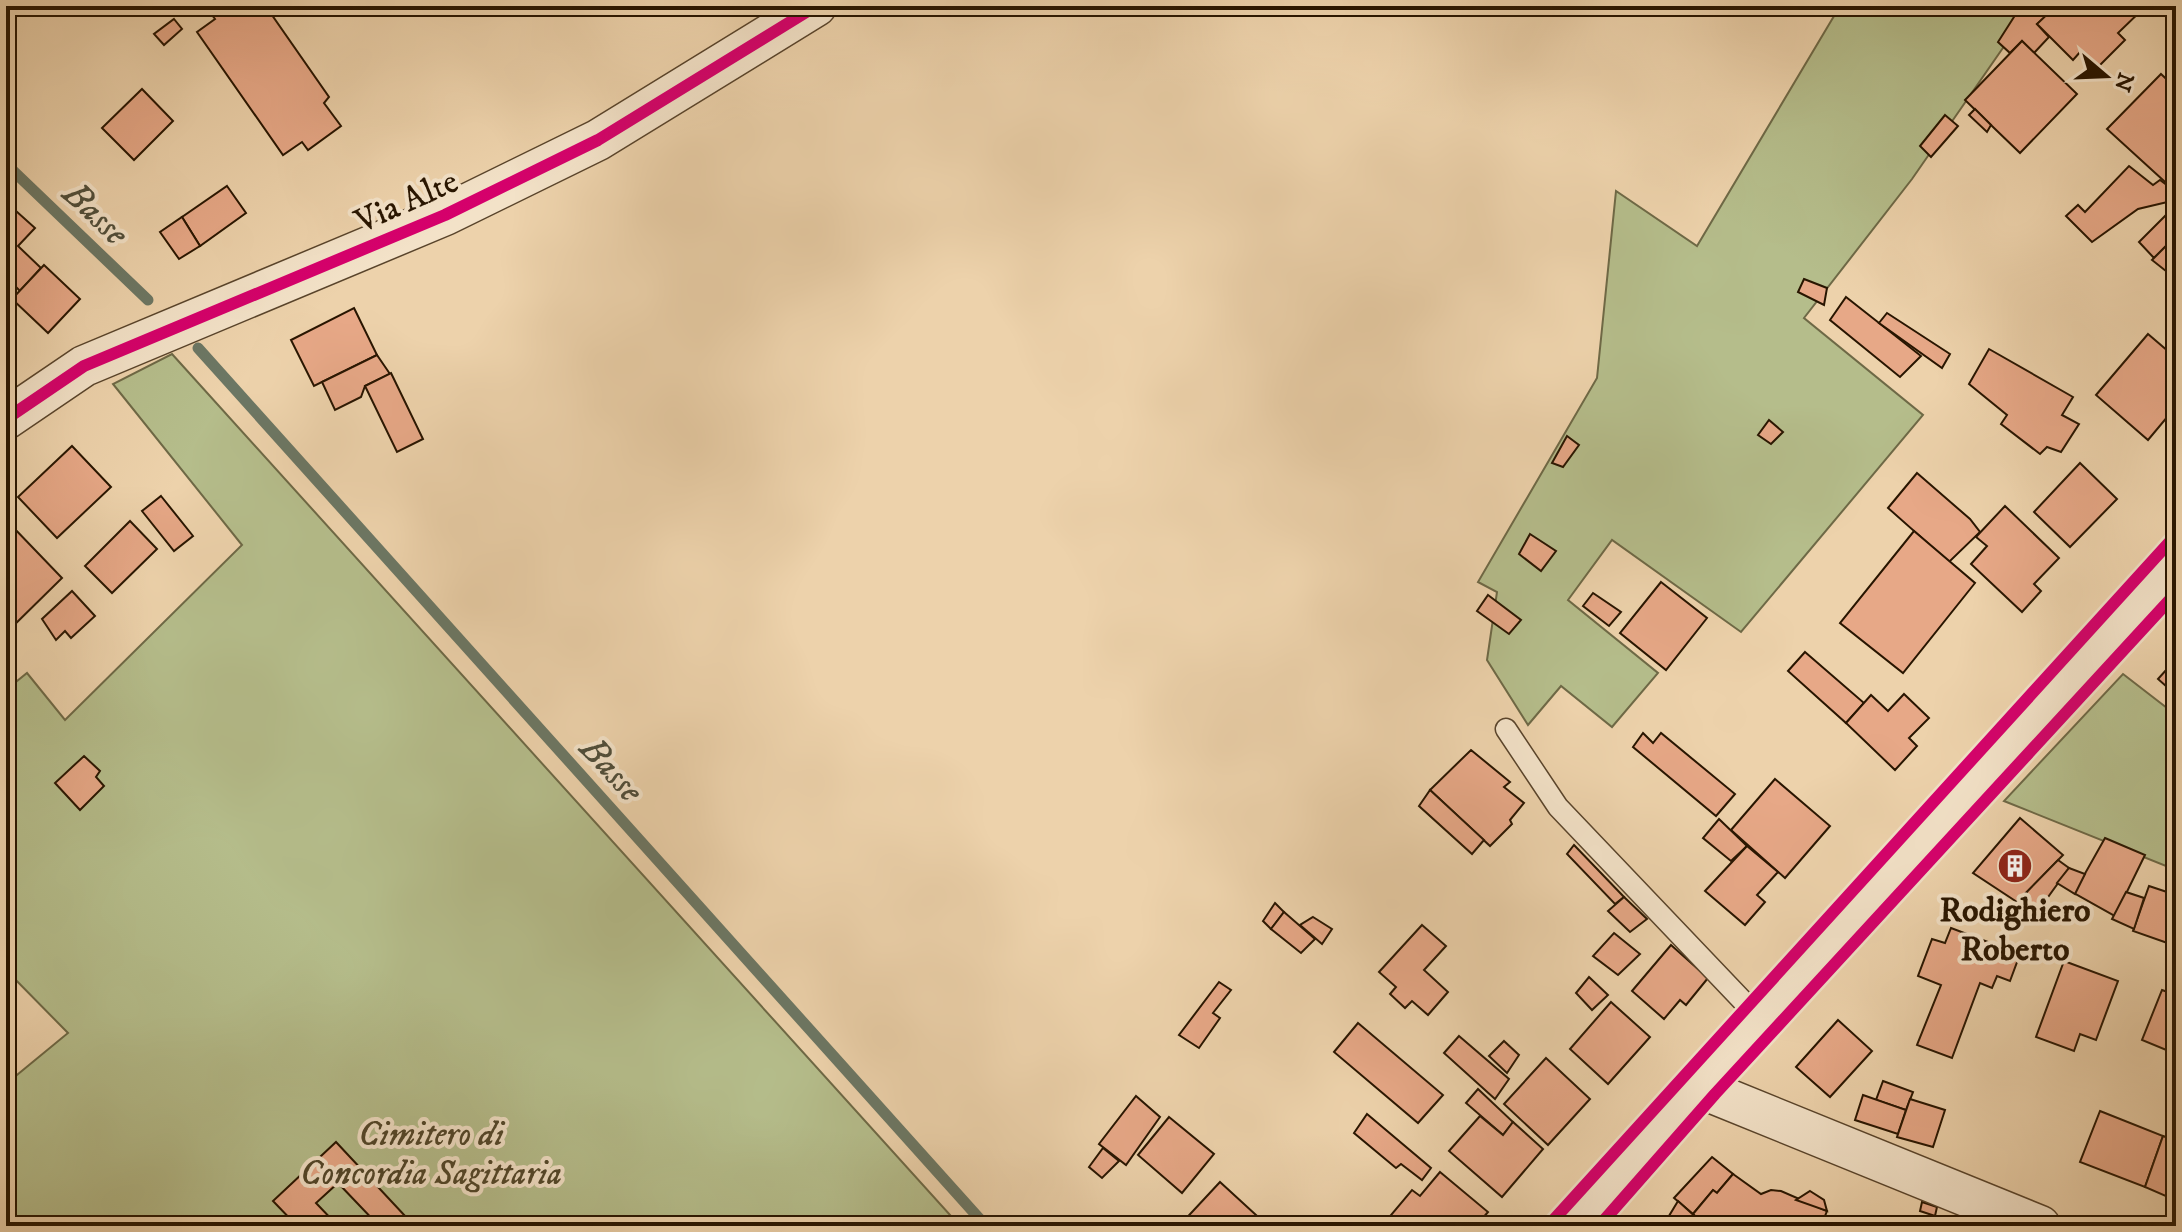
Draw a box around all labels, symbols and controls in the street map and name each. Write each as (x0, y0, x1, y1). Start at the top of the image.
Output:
north arrow (2066, 36, 2146, 116)
text: N (2108, 69, 2139, 95)
street label: Via Alte (348, 161, 465, 243)
water label: Basse (52, 171, 138, 256)
water label: Basse (568, 726, 653, 813)
building icon: Rodighiero Roberto (1996, 847, 2034, 885)
place label: Rodighiero Roberto (1939, 890, 2091, 971)
park label: Cimitero di Concordia Sagittaria (300, 1114, 562, 1195)

